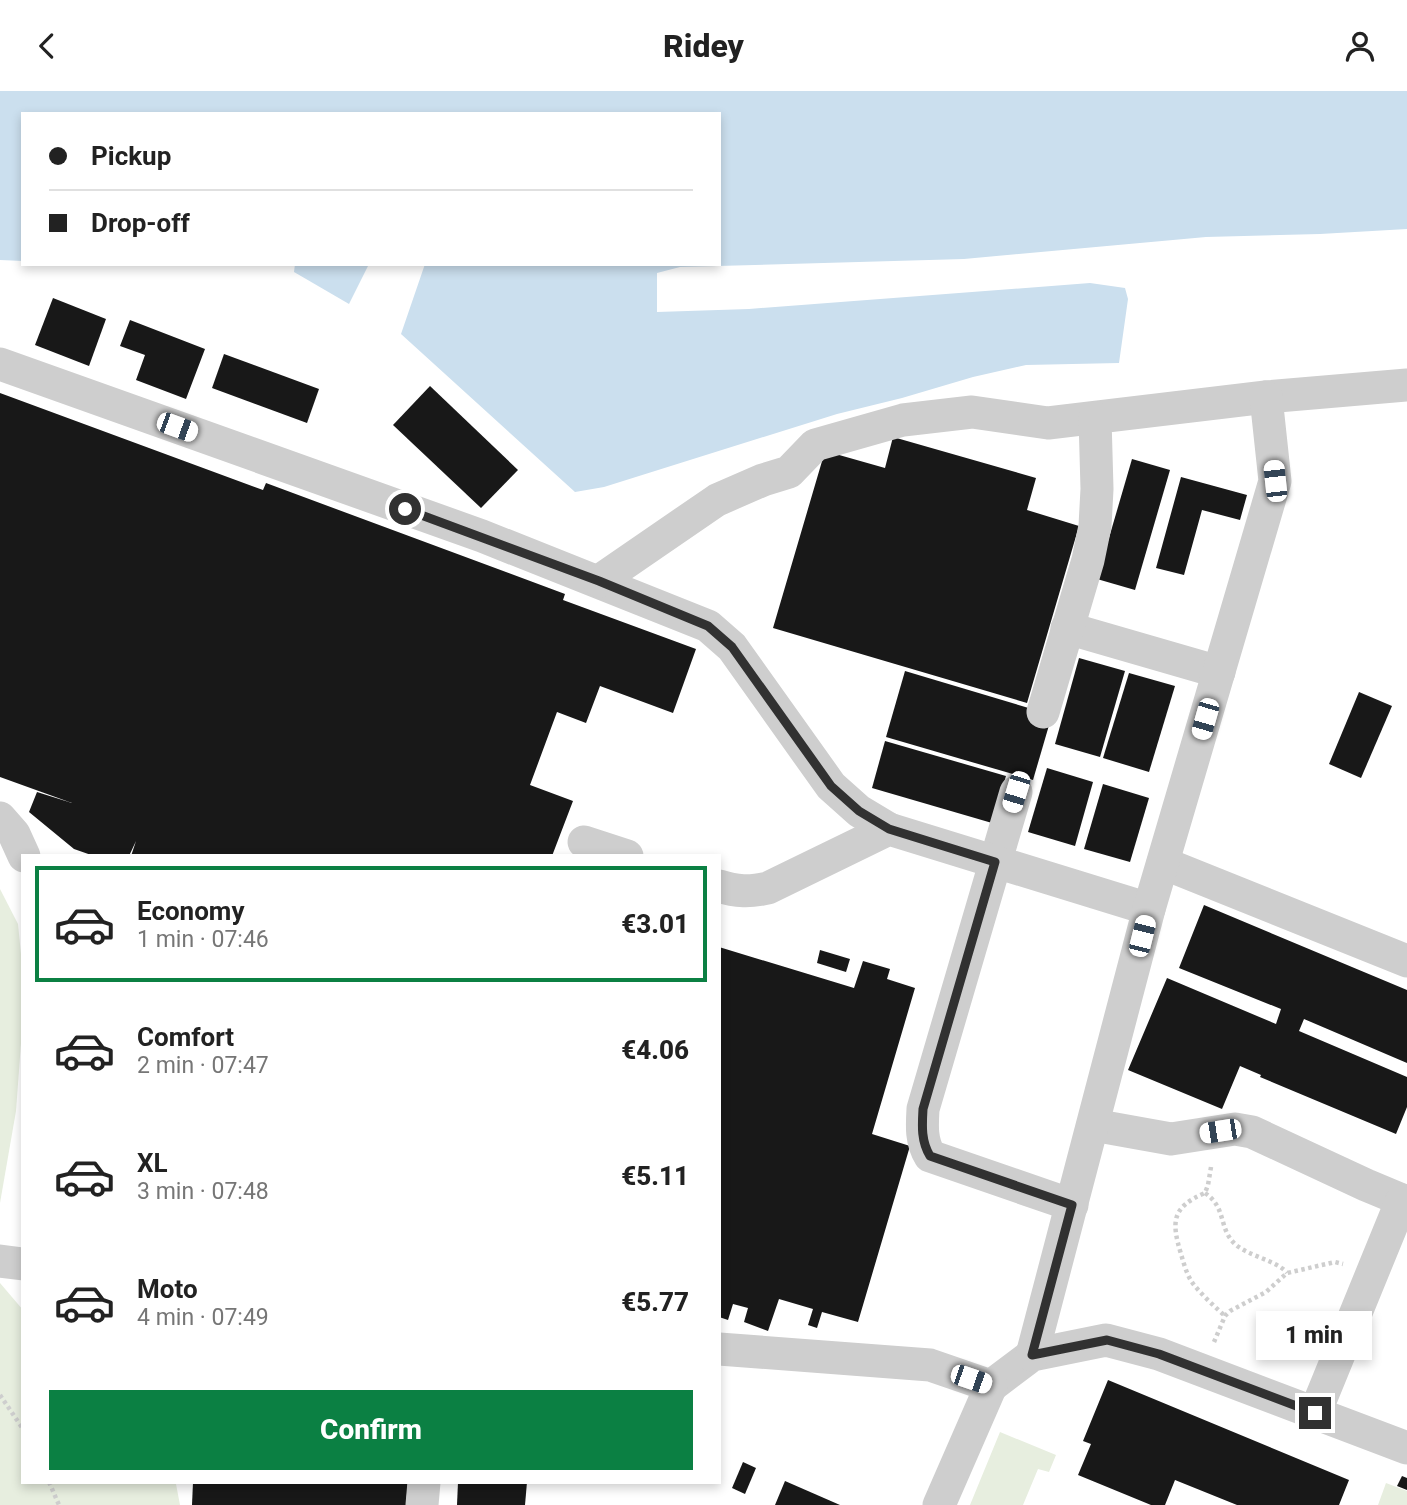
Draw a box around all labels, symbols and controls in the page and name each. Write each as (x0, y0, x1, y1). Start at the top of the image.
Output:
icon: back (28, 27, 66, 65)
text: Ridey (663, 27, 744, 65)
icon: person (1341, 27, 1379, 65)
text: Pickup (91, 141, 171, 171)
text: Drop-off (91, 208, 190, 238)
car (154, 410, 201, 444)
car (1263, 459, 1288, 503)
route start (389, 493, 421, 525)
car (1190, 696, 1221, 742)
car (1000, 769, 1033, 815)
icon: car (53, 893, 116, 956)
text: Economy (137, 896, 244, 926)
text: €3.01 (621, 909, 689, 939)
car (1127, 913, 1158, 959)
text: 1 min · 07:46 (137, 926, 269, 953)
icon: car (53, 1019, 116, 1082)
text: Comfort (137, 1022, 234, 1052)
text: €4.06 (621, 1035, 689, 1065)
text: 2 min · 07:47 (137, 1052, 269, 1079)
car (1198, 1117, 1243, 1145)
icon: car (53, 1145, 116, 1208)
text: XL (137, 1148, 168, 1178)
text: €5.11 (621, 1161, 689, 1191)
text: 3 min · 07:48 (137, 1178, 269, 1205)
icon: car (53, 1271, 116, 1334)
text: Moto (137, 1274, 198, 1304)
text: €5.77 (621, 1287, 689, 1317)
text: 4 min · 07:49 (137, 1304, 269, 1331)
callout: 1 min (1257, 1311, 1373, 1361)
text: 1 min (1285, 1322, 1343, 1349)
car (948, 1362, 995, 1396)
button: Confirm (49, 1390, 693, 1470)
route end (1299, 1397, 1331, 1429)

